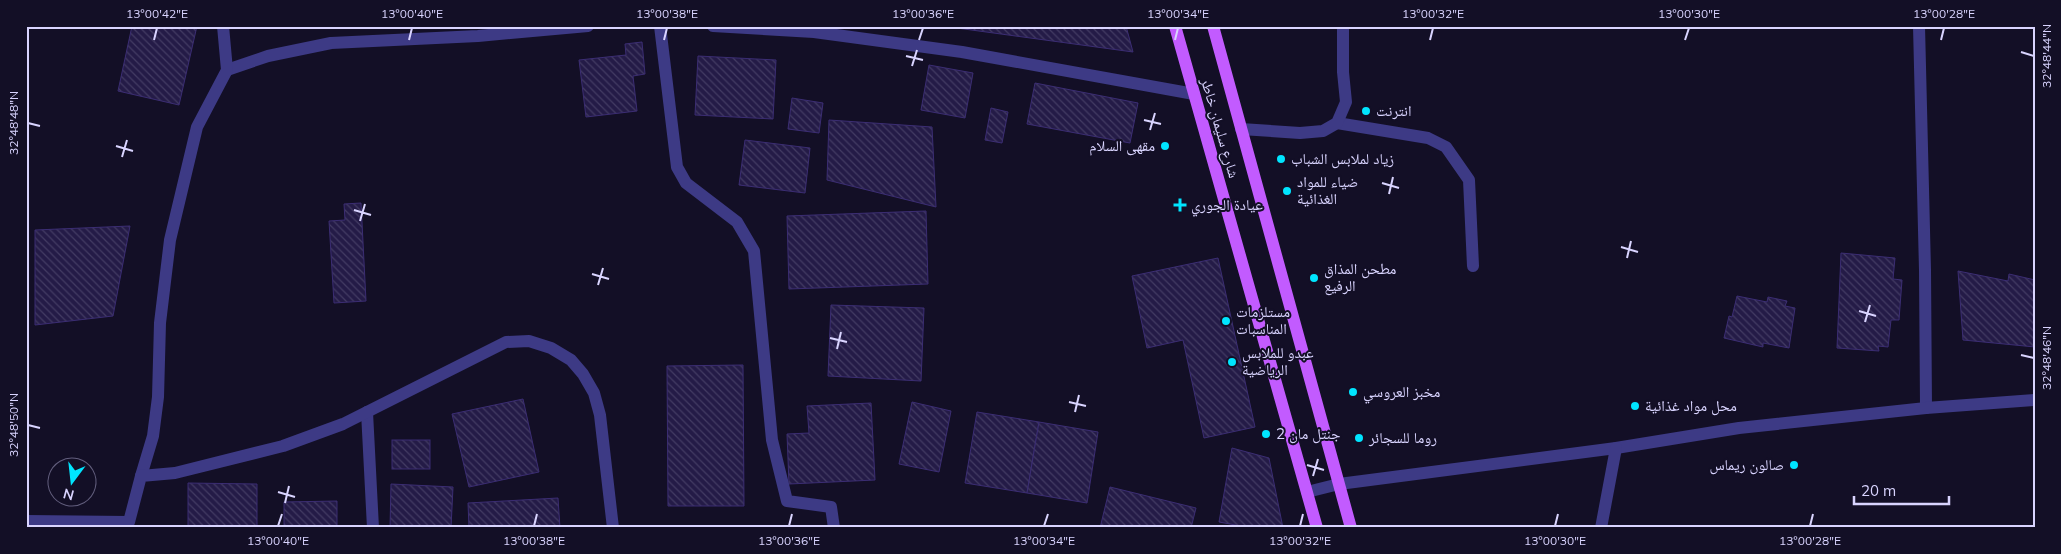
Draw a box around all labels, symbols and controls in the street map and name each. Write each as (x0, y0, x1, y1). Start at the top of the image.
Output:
text: 13°00'42"E (126, 6, 188, 21)
text: 13°00'40"E (381, 6, 443, 21)
text: 13°00'38"E (636, 6, 698, 21)
text: 13°00'36"E (892, 6, 954, 21)
text: 13°00'34"E (1147, 6, 1209, 21)
text: 13°00'32"E (1402, 6, 1464, 21)
text: 13°00'30"E (1658, 6, 1720, 21)
text: 13°00'28"E (1913, 6, 1975, 21)
text: 32°48'44"N (2039, 24, 2054, 88)
street label: شارع سليمان خاطر (1196, 75, 1244, 181)
text: 32°48'48"N (6, 91, 21, 155)
place label: انترنت (1376, 101, 1412, 120)
marker: انترنت (1360, 105, 1372, 117)
place label: مقهى السلام (1089, 136, 1155, 156)
marker: مقهى السلام (1159, 140, 1171, 152)
place label: زياد لملابس الشباب (1291, 149, 1394, 169)
marker: زياد لملابس الشباب (1275, 153, 1287, 165)
place label: ضياء للمواد الغذائية (1297, 172, 1358, 208)
marker: ضياء للمواد الغذائية (1281, 185, 1293, 197)
place label: عيادة الجوري (1191, 195, 1263, 217)
marker: عيادة الجوري (1173, 198, 1187, 212)
place label: مطحن المذاق الرفيع (1324, 259, 1396, 296)
marker: مطحن المذاق الرفيع (1308, 272, 1320, 284)
place label: مستلزمات المناسبات (1236, 302, 1290, 338)
marker: مستلزمات المناسبات (1220, 315, 1232, 327)
text: 32°48'46"N (2039, 326, 2054, 390)
place label: عبدو للملابس الرياضية (1242, 343, 1314, 379)
marker: عبدو للملابس الرياضية (1226, 356, 1238, 368)
place label: مخبز العروسي (1363, 382, 1441, 404)
marker: مخبز العروسي (1347, 386, 1359, 398)
text: 32°48'50"N (6, 393, 21, 457)
place label: محل مواد غذائية (1645, 396, 1737, 416)
marker: محل مواد غذائية (1629, 400, 1641, 412)
place label: جنتل مان 2 (1276, 424, 1341, 444)
marker: جنتل مان 2 (1260, 428, 1272, 440)
place label: روما للسجائر (1368, 428, 1437, 447)
marker: روما للسجائر (1353, 432, 1365, 444)
place label: صالون ريماس (1709, 455, 1784, 475)
north arrow (48, 456, 98, 506)
marker: صالون ريماس (1788, 459, 1800, 471)
scale bar (1854, 474, 1948, 506)
text: 20 m (1861, 481, 1896, 500)
text: N (61, 484, 76, 505)
text: 13°00'40"E (247, 533, 309, 548)
text: 13°00'38"E (503, 533, 565, 548)
text: 13°00'36"E (758, 533, 820, 548)
text: 13°00'34"E (1013, 533, 1075, 548)
text: 13°00'32"E (1269, 533, 1331, 548)
text: 13°00'30"E (1524, 533, 1586, 548)
text: 13°00'28"E (1779, 533, 1841, 548)

